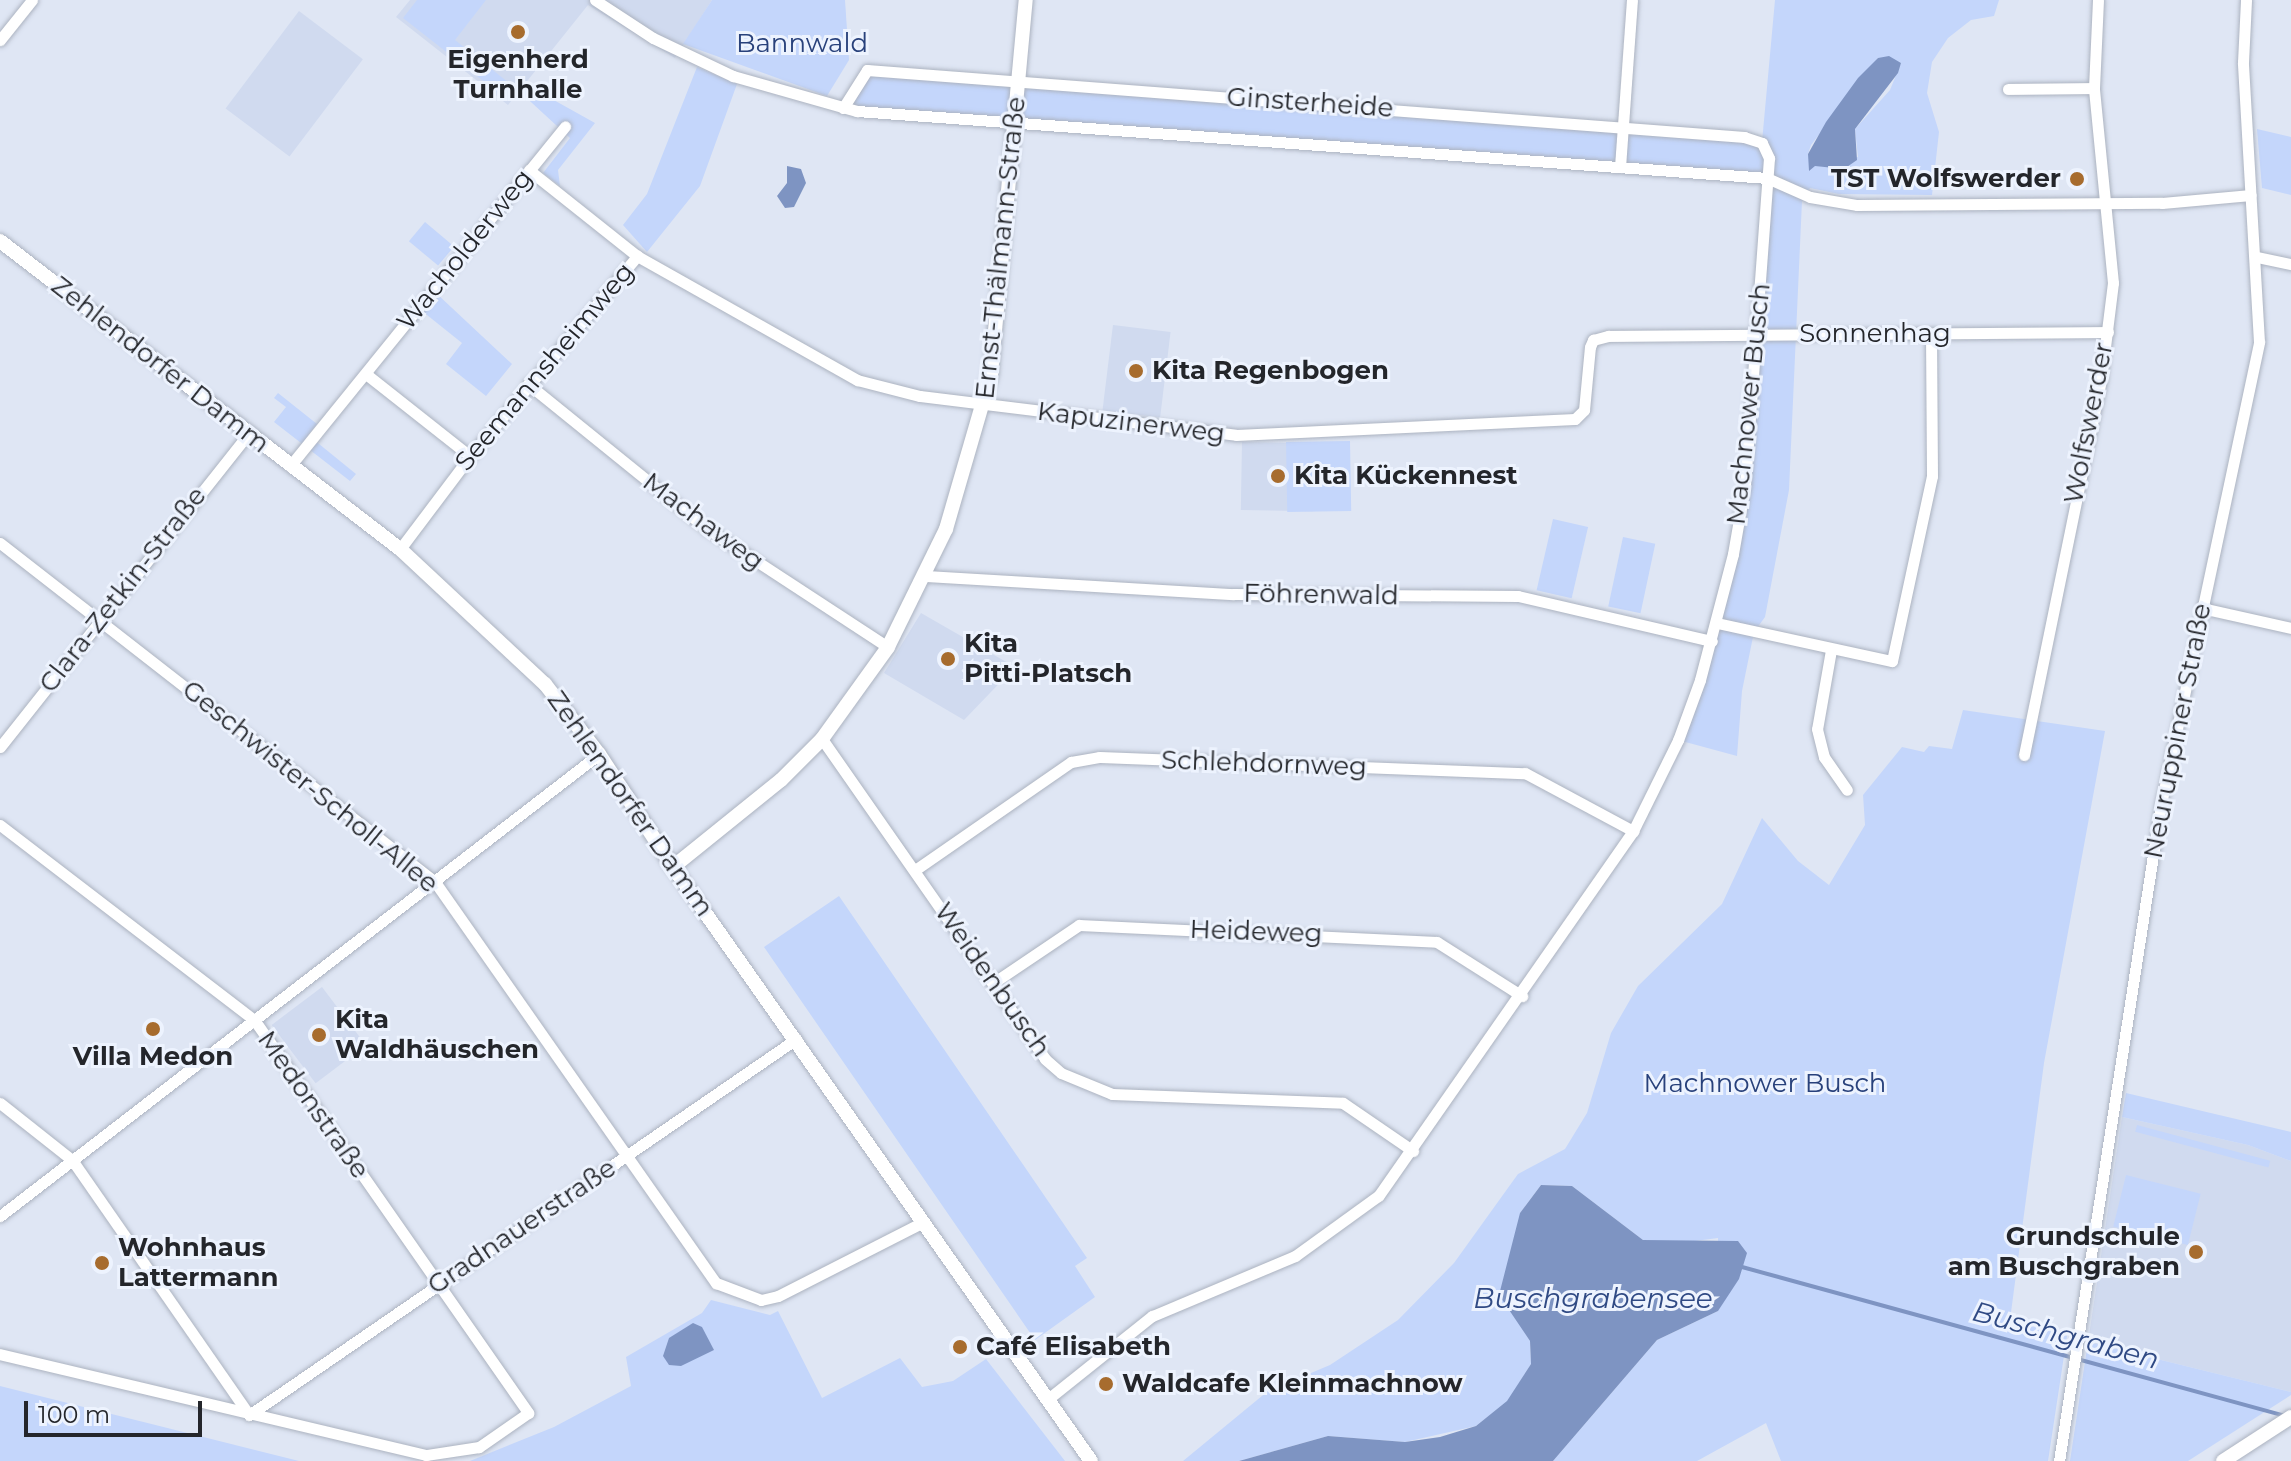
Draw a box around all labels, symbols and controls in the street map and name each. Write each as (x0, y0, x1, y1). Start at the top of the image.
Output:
marker: Eigenherd Turnhalle (509, 23, 527, 41)
park label: Bannwald (736, 28, 868, 60)
place label: Eigenherd Turnhalle (447, 44, 589, 106)
street label: Ginsterheide (1226, 82, 1394, 124)
street label: Ernst-Thälmann-Straße (970, 95, 1032, 401)
street label: Wacholderweg (391, 163, 539, 337)
place label: TST Wolfswerder (1831, 163, 2061, 195)
marker: TST Wolfswerder (2068, 170, 2086, 188)
street label: Seemannsheimweg (449, 257, 641, 477)
street label: Zehlendorfer Damm (45, 270, 275, 460)
street label: Machnower Busch (1721, 282, 1777, 526)
street label: Sonnenhag (1799, 318, 1951, 350)
street label: Wolfswerder (2058, 340, 2120, 506)
place label: Kita Regenbogen (1152, 355, 1389, 387)
marker: Kita Regenbogen (1127, 362, 1145, 380)
street label: Kapuzinerweg (1035, 396, 1227, 450)
place label: Kita Kückennest (1294, 460, 1518, 492)
street label: Machaweg (636, 466, 770, 578)
marker: Kita Kückennest (1269, 467, 1287, 485)
street label: Clara-Zetkin-Straße (33, 481, 213, 699)
street label: Föhrenwald (1243, 578, 1399, 612)
street label: Neuruppiner Straße (2138, 601, 2218, 861)
place label: Kita Pitti-Platsch (964, 628, 1132, 690)
marker: Kita Pitti-Platsch (939, 650, 957, 668)
street label: Geschwister-Scholl-Allee (176, 674, 444, 900)
street label: Zehlendorfer Damm (540, 685, 720, 923)
street label: Schlehdornweg (1161, 745, 1367, 783)
street label: Weidenbusch (927, 897, 1057, 1063)
street label: Heideweg (1189, 914, 1323, 950)
place label: Kita Waldhäuschen (335, 1004, 539, 1066)
marker: Villa Medon (144, 1020, 162, 1038)
street label: Medonstraße (251, 1025, 375, 1185)
marker: Kita Waldhäuschen (310, 1026, 328, 1044)
place label: Villa Medon (73, 1041, 233, 1073)
park label: Machnower Busch (1644, 1068, 1886, 1100)
street label: Gradnauerstraße (422, 1153, 622, 1301)
place label: Grundschule am Buschgraben (1948, 1221, 2180, 1282)
place label: Wohnhaus Lattermann (118, 1232, 278, 1294)
marker: Grundschule am Buschgraben (2187, 1243, 2205, 1261)
marker: Wohnhaus Lattermann (93, 1254, 111, 1272)
water label: Buschgrabensee (1473, 1281, 1713, 1315)
water label: Buschgraben (1969, 1294, 2163, 1376)
place label: Café Elisabeth (976, 1331, 1171, 1363)
marker: Café Elisabeth (951, 1338, 969, 1356)
place label: Waldcafe Kleinmachnow (1122, 1368, 1463, 1400)
marker: Waldcafe Kleinmachnow (1097, 1375, 1115, 1393)
scale bar (28, 1385, 206, 1435)
text: 100 m (38, 1400, 110, 1429)

